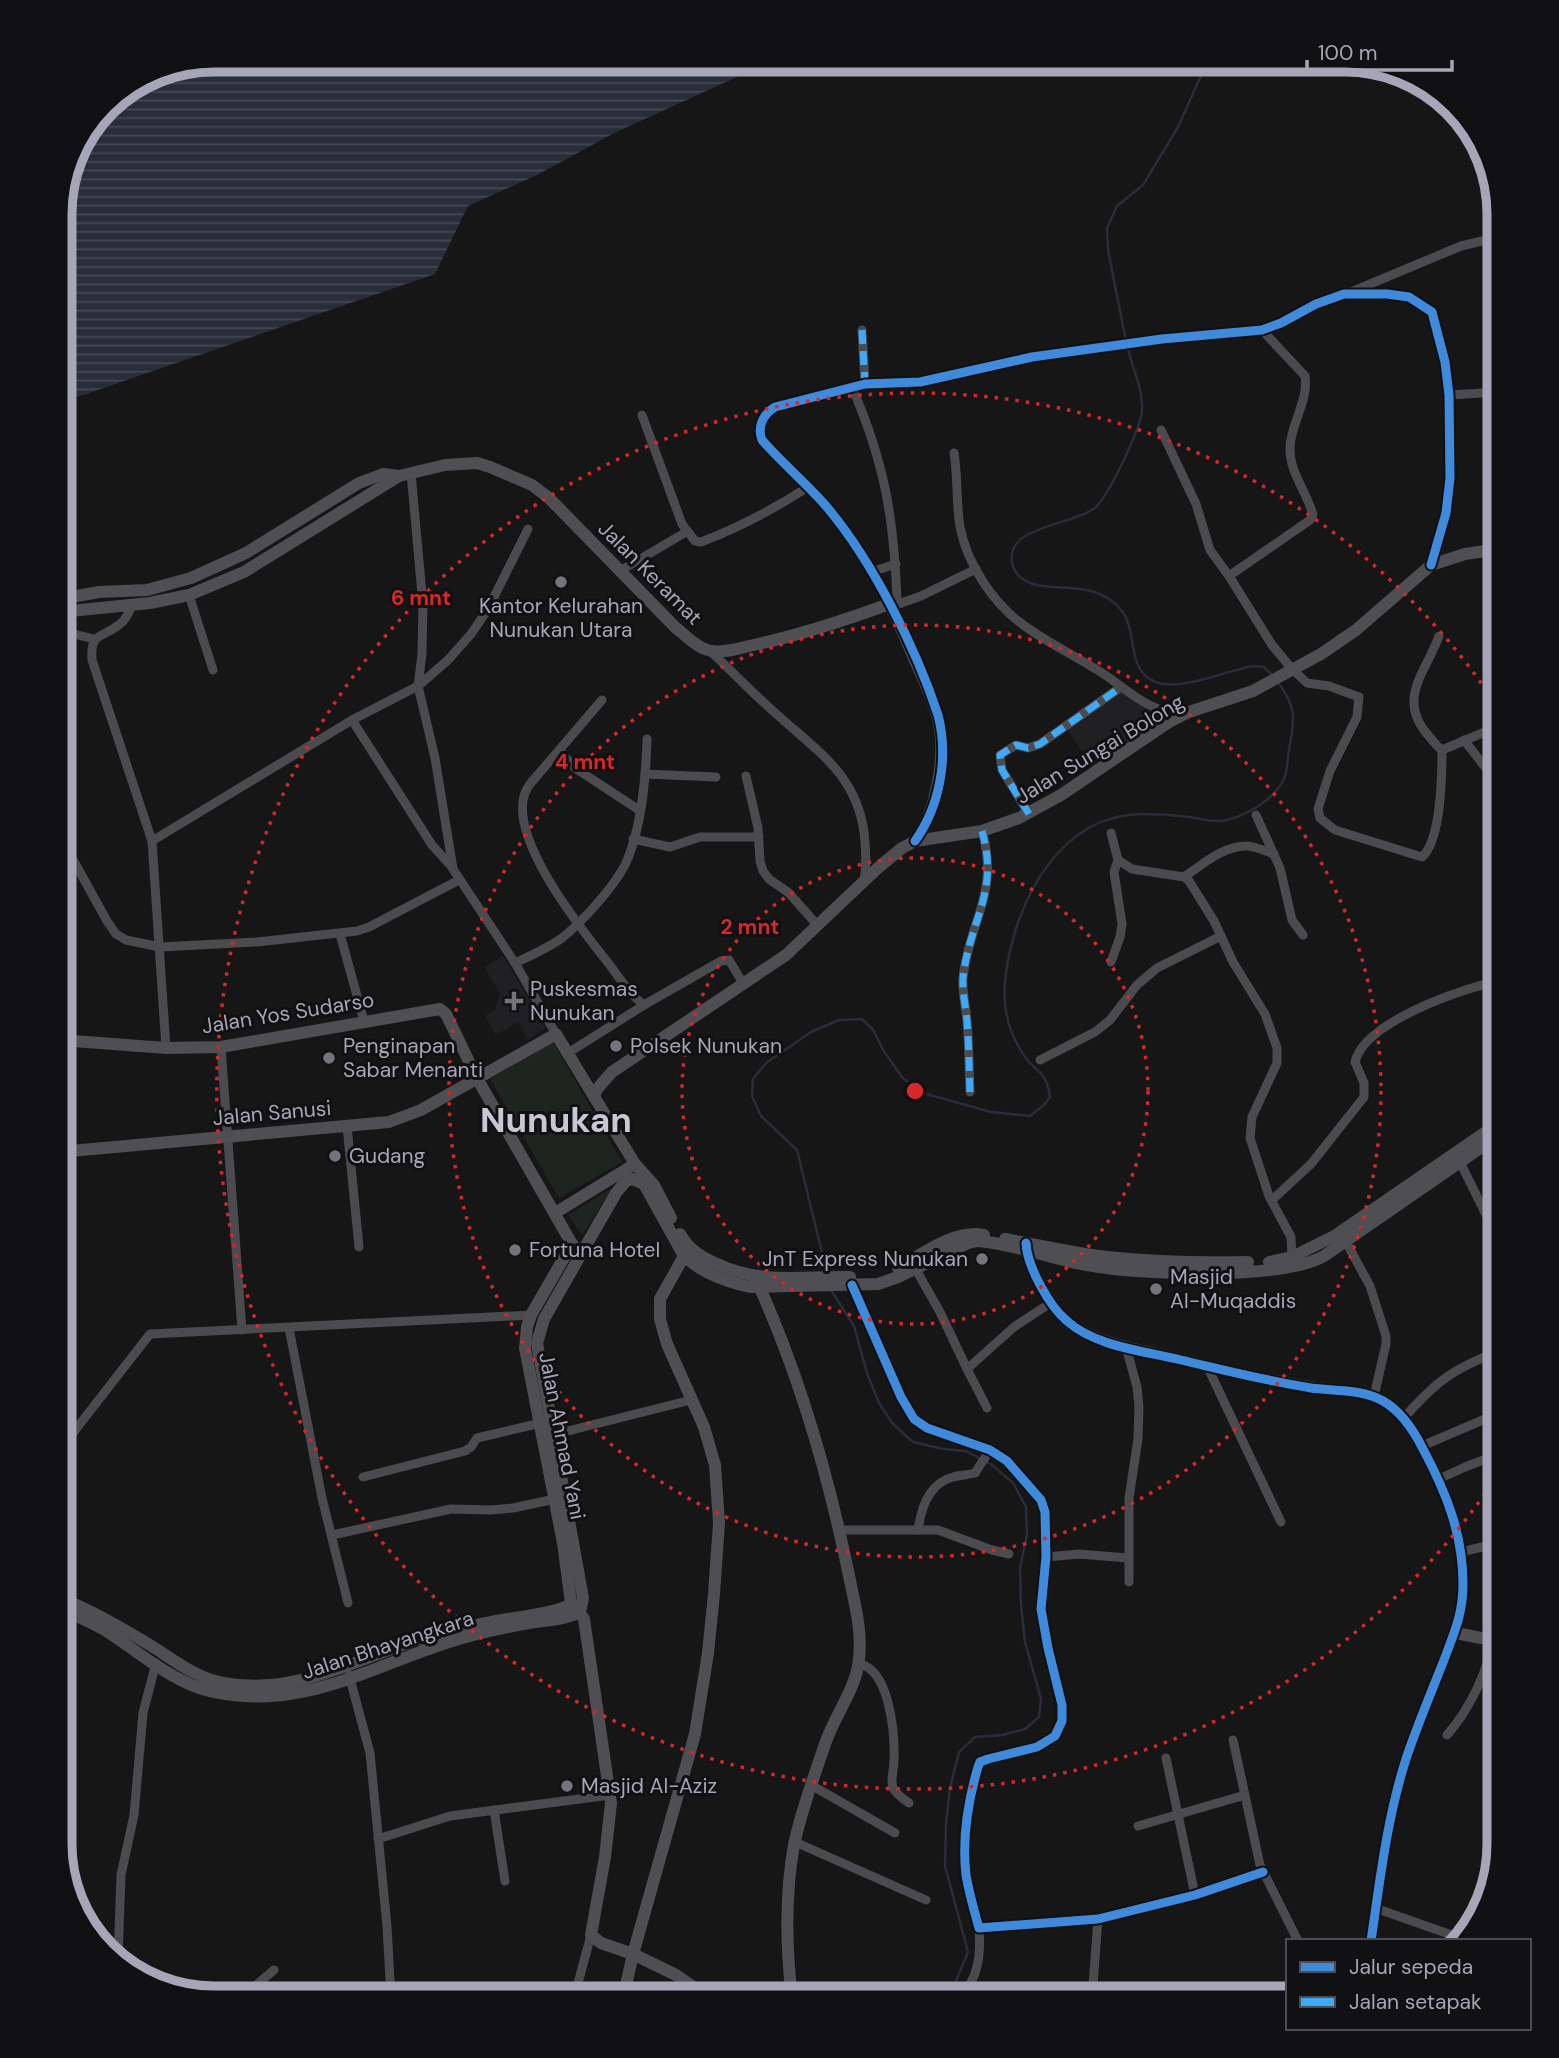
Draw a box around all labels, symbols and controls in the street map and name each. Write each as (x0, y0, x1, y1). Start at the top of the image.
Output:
scale bar (1307, 28, 1452, 72)
text: 100 m (1318, 39, 1378, 67)
street label: Jalan Keramat (592, 515, 708, 631)
marker: Kantor Kelurahan Nunukan Utara (553, 574, 569, 590)
text: 6 mnt (391, 584, 451, 612)
place label: Kantor Kelurahan Nunukan Utara (479, 592, 643, 644)
street label: Jalan Sungai Bolong (1011, 687, 1190, 810)
text: 4 mnt (555, 748, 615, 776)
text: 2 mnt (721, 913, 779, 941)
place label: Puskesmas Nunukan (530, 975, 638, 1027)
street label: Jalan Yos Sudarso (200, 986, 376, 1040)
marker: Puskesmas Nunukan (504, 991, 524, 1011)
place label: Penginapan Sabar Menanti (343, 1032, 483, 1084)
place label: Polsek Nunukan (630, 1032, 782, 1060)
marker: Polsek Nunukan (608, 1038, 624, 1054)
marker: Penginapan Sabar Menanti (321, 1050, 337, 1066)
centre of rings (903, 1079, 927, 1103)
street label: Jalan Sanusi (212, 1094, 332, 1132)
district label: Nunukan (480, 1097, 632, 1143)
place label: Gudang (349, 1142, 426, 1170)
marker: Gudang (327, 1148, 343, 1164)
place label: Fortuna Hotel (529, 1236, 660, 1264)
marker: Fortuna Hotel (507, 1242, 523, 1258)
place label: JnT Express Nunukan (762, 1245, 968, 1273)
marker: JnT Express Nunukan (974, 1251, 990, 1267)
place label: Masjid Al-Muqaddis (1170, 1263, 1296, 1315)
marker: Masjid Al-Muqaddis (1148, 1281, 1164, 1297)
street label: Jalan Ahmad Yani (532, 1350, 592, 1522)
street label: Jalan Bhayangkara (299, 1604, 477, 1686)
place label: Masjid Al-Aziz (581, 1772, 717, 1800)
marker: Masjid Al-Aziz (559, 1778, 575, 1794)
legend (1286, 1939, 1531, 2030)
text: Jalur sepeda (1349, 1953, 1473, 1981)
text: Jalan setapak (1349, 1988, 1482, 2016)

